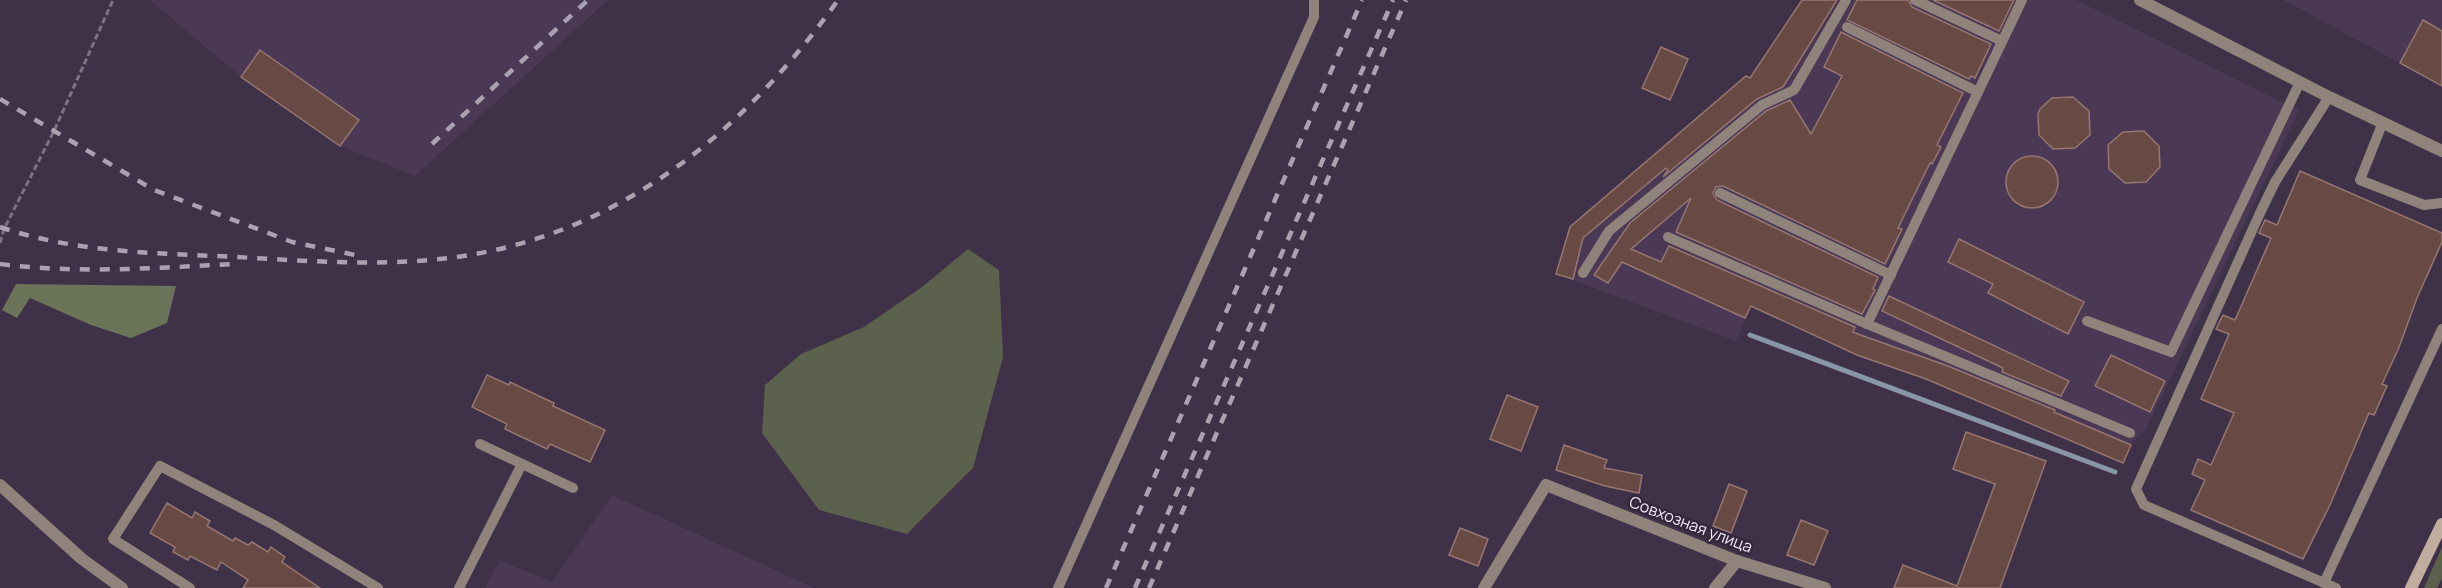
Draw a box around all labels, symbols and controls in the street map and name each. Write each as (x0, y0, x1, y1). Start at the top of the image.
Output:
street label: Совхозная улица (1626, 490, 1756, 558)

